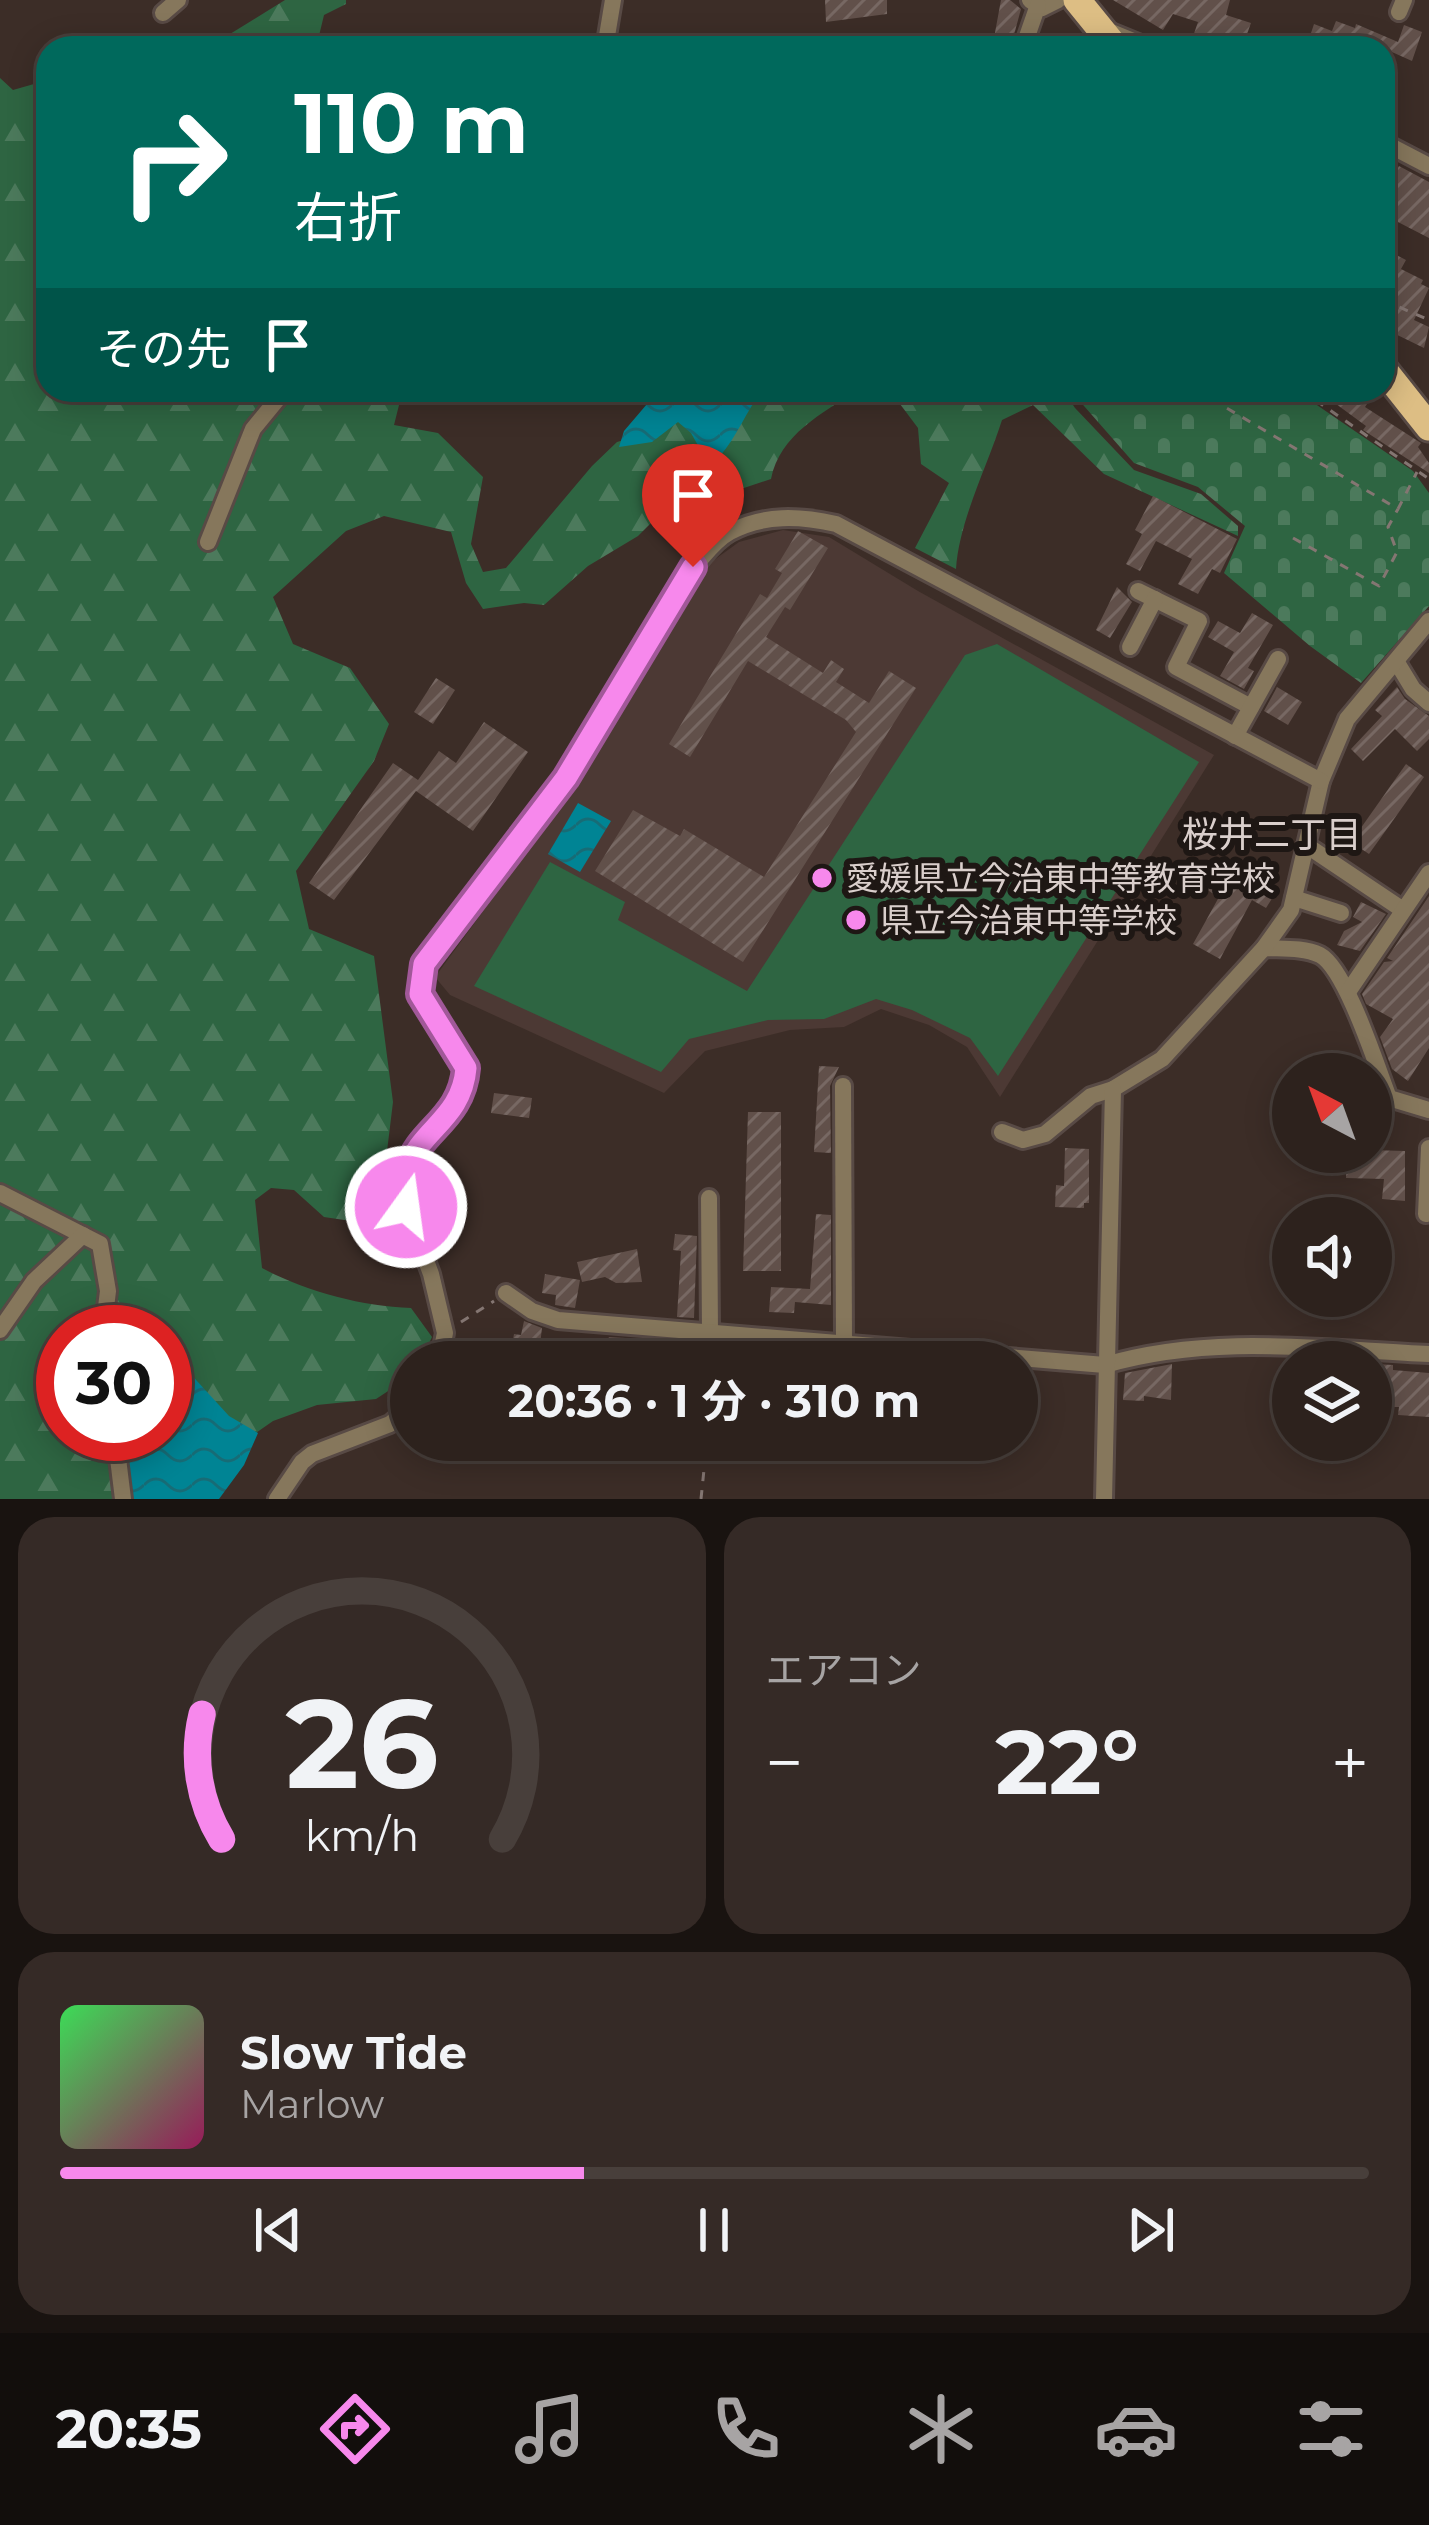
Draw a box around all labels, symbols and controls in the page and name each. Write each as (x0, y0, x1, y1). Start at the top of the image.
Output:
text: 110 m (294, 72, 529, 174)
icon: right (96, 84, 252, 240)
text: 右折 (294, 185, 402, 251)
icon: arrive (255, 312, 321, 378)
text: その先 (96, 321, 231, 376)
pin (642, 444, 744, 567)
icon: arrive (660, 462, 726, 528)
district label: 桜井二丁目 (1182, 812, 1362, 856)
place label: 愛媛県立今治東中等教育学校 (846, 858, 1275, 898)
marker: 愛媛県立今治東中等教育学校 (809, 865, 835, 891)
place label: 県立今治東中等学校 (880, 900, 1177, 940)
marker: 県立今治東中等学校 (843, 907, 869, 933)
north arrow (1272, 1053, 1392, 1173)
map controls (1272, 1053, 1392, 1461)
position arrow (343, 1144, 469, 1270)
button: sound (1272, 1197, 1392, 1317)
speed limit sign: 30 (36, 1305, 192, 1461)
button: layers (1272, 1341, 1392, 1461)
text: 20:36 · 1 分 · 310 m (508, 1373, 920, 1428)
text: エアコン (766, 1646, 922, 1694)
text: 26 (285, 1667, 438, 1819)
text: 22° (995, 1707, 1139, 1817)
text: − (766, 1722, 803, 1803)
text: + (1331, 1722, 1369, 1803)
text: km/h (305, 1808, 419, 1861)
text: Slow Tide (240, 2025, 467, 2080)
text: Marlow (240, 2080, 384, 2128)
icon: previous (245, 2197, 311, 2263)
icon: pause (681, 2197, 747, 2263)
icon: next (1118, 2197, 1184, 2263)
icon: directions (313, 2387, 397, 2471)
icon: music (508, 2387, 592, 2471)
icon: phone (704, 2387, 788, 2471)
icon: climate (899, 2387, 983, 2471)
icon: car (1094, 2387, 1178, 2471)
icon: filters (1289, 2387, 1373, 2471)
text: 20:35 (56, 2396, 202, 2462)

